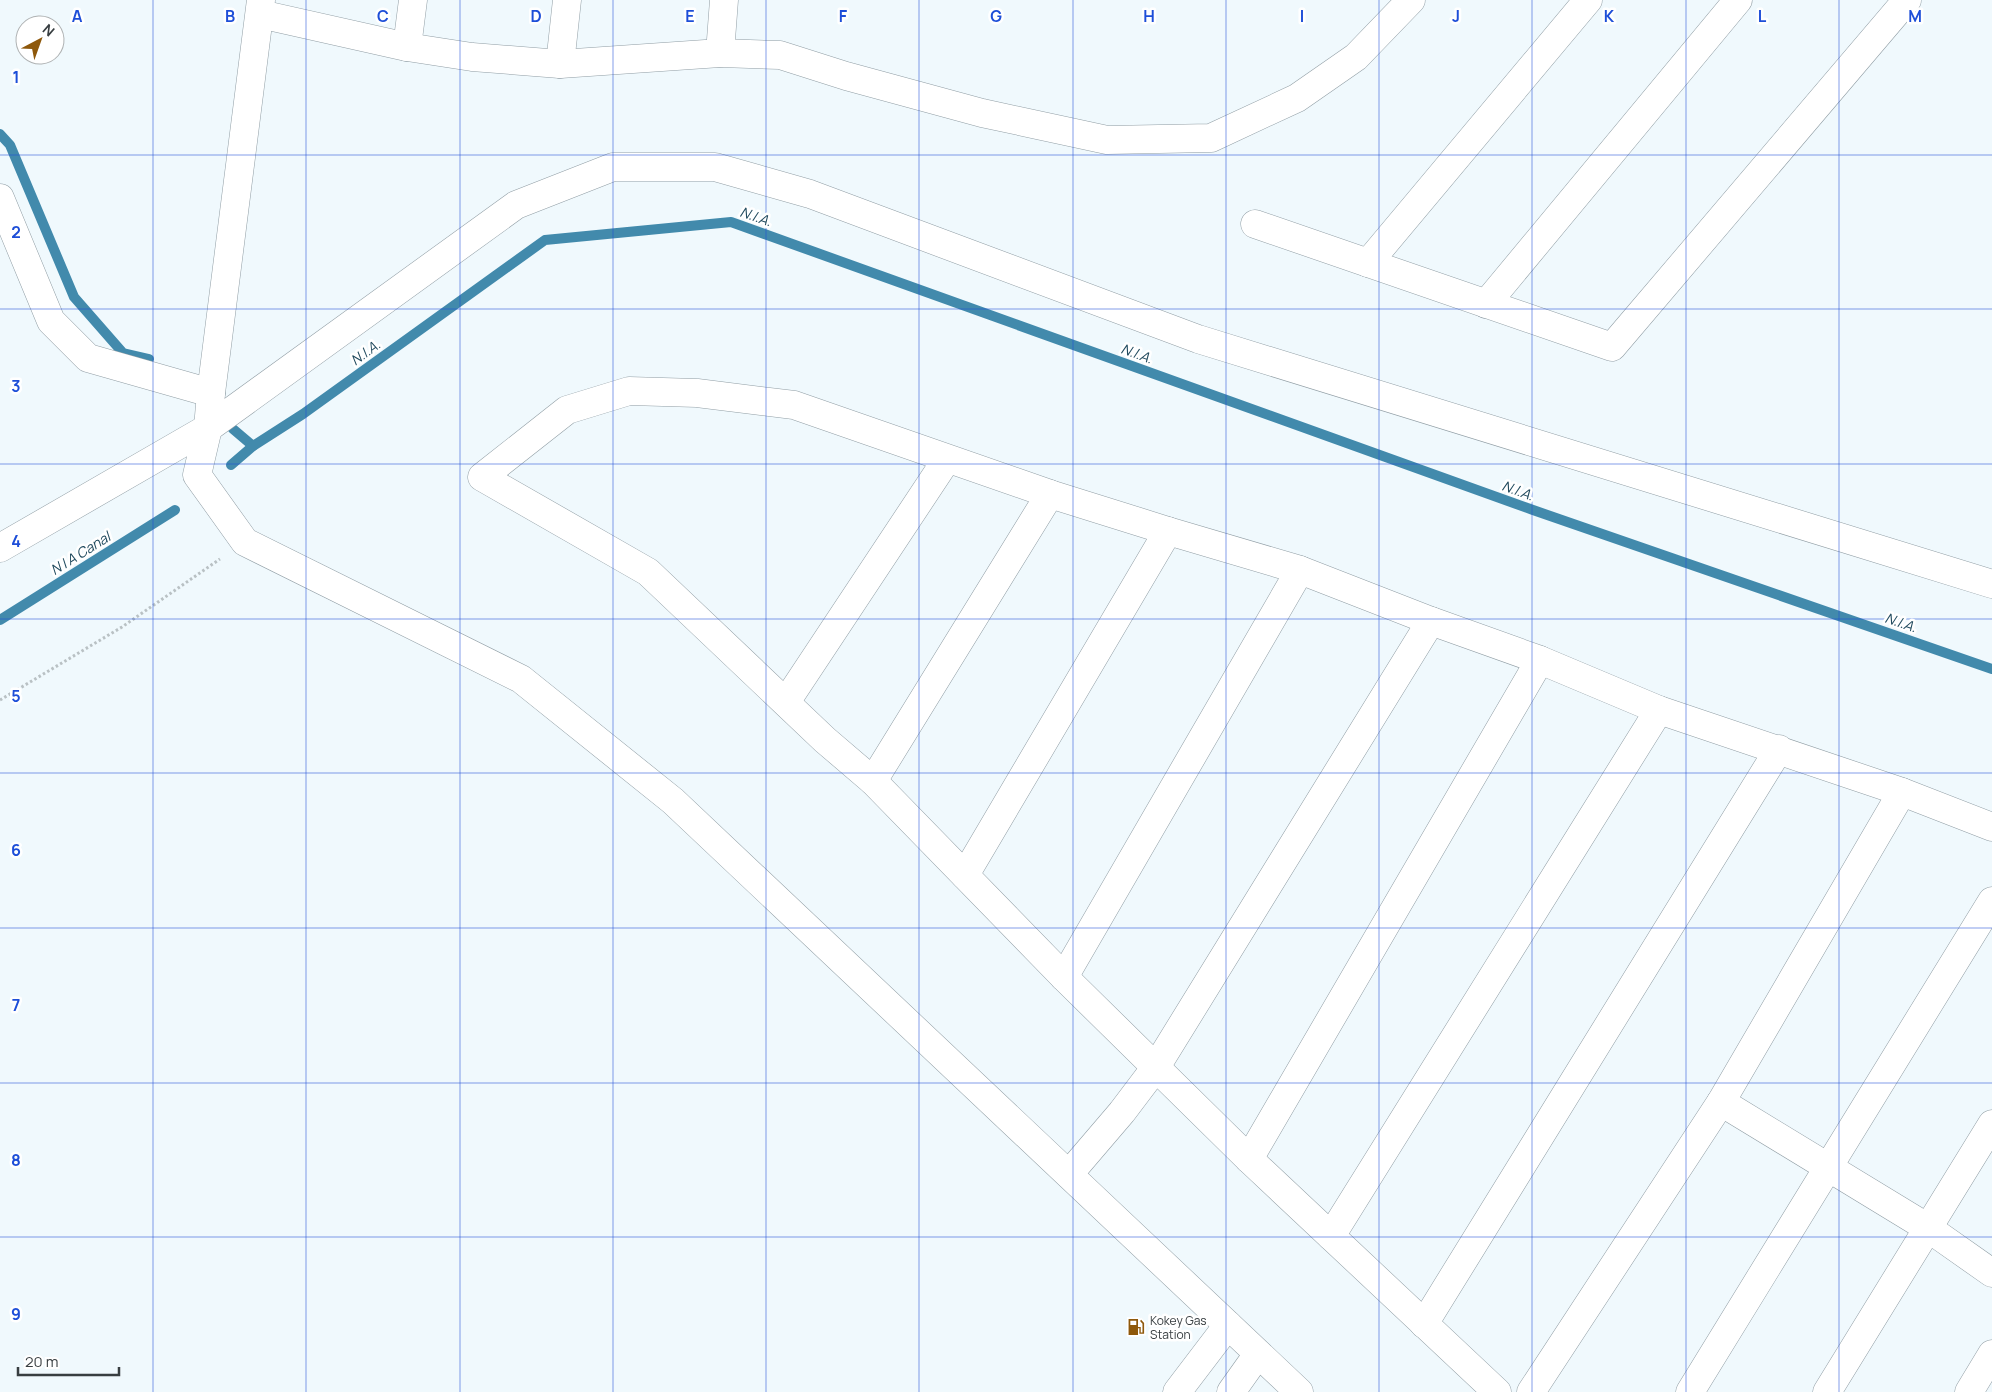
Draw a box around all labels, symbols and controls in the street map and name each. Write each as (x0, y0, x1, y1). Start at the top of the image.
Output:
text: A (72, 5, 83, 27)
text: B (225, 5, 235, 27)
text: C (377, 5, 389, 27)
text: D (530, 5, 542, 27)
text: E (685, 5, 695, 27)
text: F (839, 5, 848, 27)
text: G (990, 5, 1002, 27)
text: H (1143, 5, 1155, 27)
text: I (1300, 5, 1304, 27)
text: J (1452, 5, 1460, 27)
text: K (1604, 5, 1615, 27)
text: L (1758, 5, 1767, 27)
text: M (1908, 5, 1922, 27)
north arrow (15, 15, 65, 65)
text: N (39, 19, 59, 40)
text: 1 (12, 66, 20, 88)
water label: N.I.A. (738, 202, 774, 230)
text: 2 (11, 221, 21, 243)
water label: N.I.A. (346, 335, 384, 369)
water label: N.I.A. (1119, 339, 1155, 367)
text: 3 (11, 375, 21, 397)
water label: N.I.A. (1500, 476, 1536, 504)
water label: N I A Canal (46, 526, 115, 579)
text: 4 (11, 530, 21, 552)
water label: N.I.A. (1883, 608, 1919, 636)
text: 5 (11, 685, 21, 707)
text: 6 (11, 839, 21, 861)
text: 7 (12, 994, 20, 1016)
text: 8 (11, 1149, 21, 1171)
text: 9 (11, 1303, 21, 1325)
place label: Kokey Gas Station (1150, 1312, 1207, 1343)
fuel station icon: Kokey Gas Station (1126, 1317, 1146, 1337)
scale bar (18, 1344, 119, 1376)
text: 20 m (25, 1351, 58, 1372)

